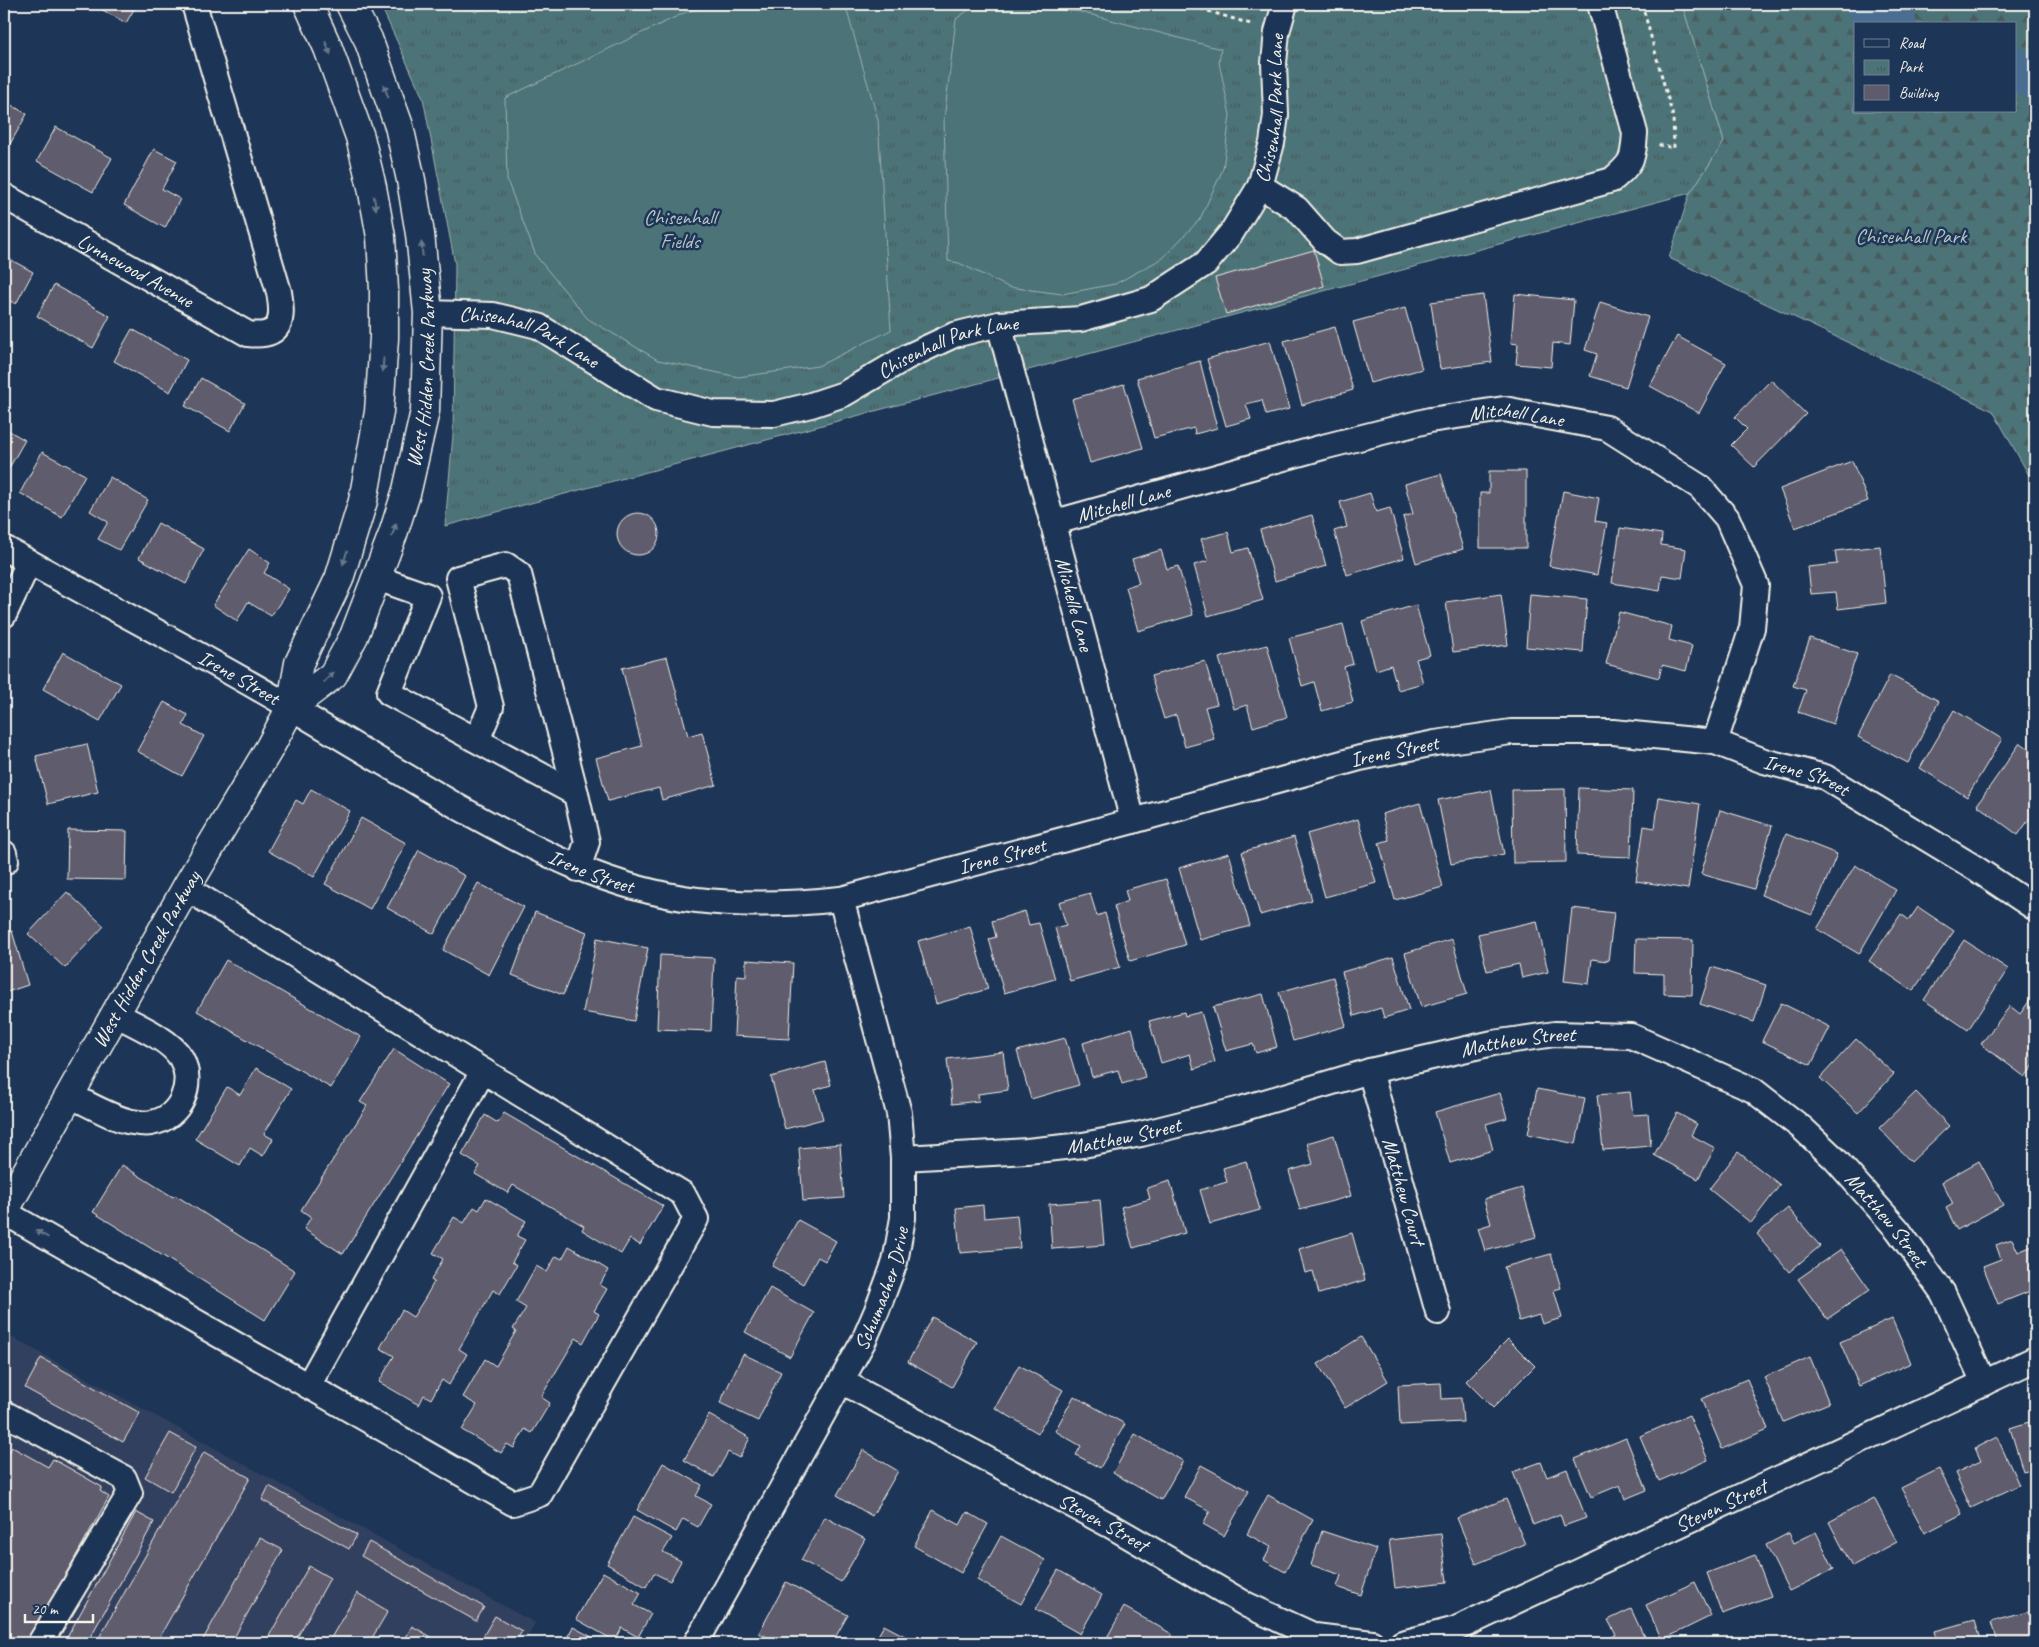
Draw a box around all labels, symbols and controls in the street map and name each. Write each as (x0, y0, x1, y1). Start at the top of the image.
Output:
legend (1854, 22, 2016, 112)
street label: Chisenhall Park Lane (1249, 32, 1290, 185)
text: Road (1899, 34, 1926, 53)
one-way arrow (324, 41, 332, 56)
text: Park (1899, 58, 1924, 77)
one-way arrow (382, 83, 389, 98)
text: Building (1899, 84, 1939, 103)
one-way arrow (371, 196, 379, 212)
park label: Chisenhall Fields (644, 204, 720, 254)
park label: Chisenhall Park (1856, 223, 1968, 249)
street label: Lynnewood Avenue (73, 227, 199, 314)
one-way arrow (417, 240, 425, 256)
street label: West Hidden Creek Parkway (400, 266, 441, 469)
street label: Chisenhall Park Lane (459, 301, 605, 374)
street label: Chisenhall Park Lane (872, 310, 1020, 385)
one-way arrow (378, 357, 386, 373)
street label: Mitchell Lane (1467, 396, 1568, 433)
street label: Mitchell Lane (1073, 477, 1175, 529)
one-way arrow (391, 522, 399, 537)
one-way arrow (341, 551, 349, 566)
street label: Michelle Lane (1049, 554, 1100, 655)
street label: Irene Street (194, 644, 286, 712)
one-way arrow (322, 671, 334, 683)
street label: Irene Street (1347, 729, 1443, 773)
street label: Irene Street (1761, 748, 1856, 803)
street label: Irene Street (956, 831, 1051, 880)
street label: Irene Street (544, 843, 639, 900)
street label: West Hidden Creek Parkway (86, 864, 207, 1052)
street label: Matthew Street (1458, 1021, 1577, 1063)
street label: Matthew Street (1065, 1111, 1185, 1160)
street label: Matthew Court (1376, 1135, 1432, 1251)
street label: Matthew Street (1839, 1166, 1934, 1274)
street label: Schumacher Drive (848, 1224, 914, 1355)
one-way arrow (35, 1229, 48, 1238)
street label: Steven Street (1671, 1472, 1774, 1538)
street label: Steven Street (1054, 1487, 1155, 1559)
scale bar (25, 1592, 92, 1624)
text: 20 m (32, 1600, 59, 1619)

